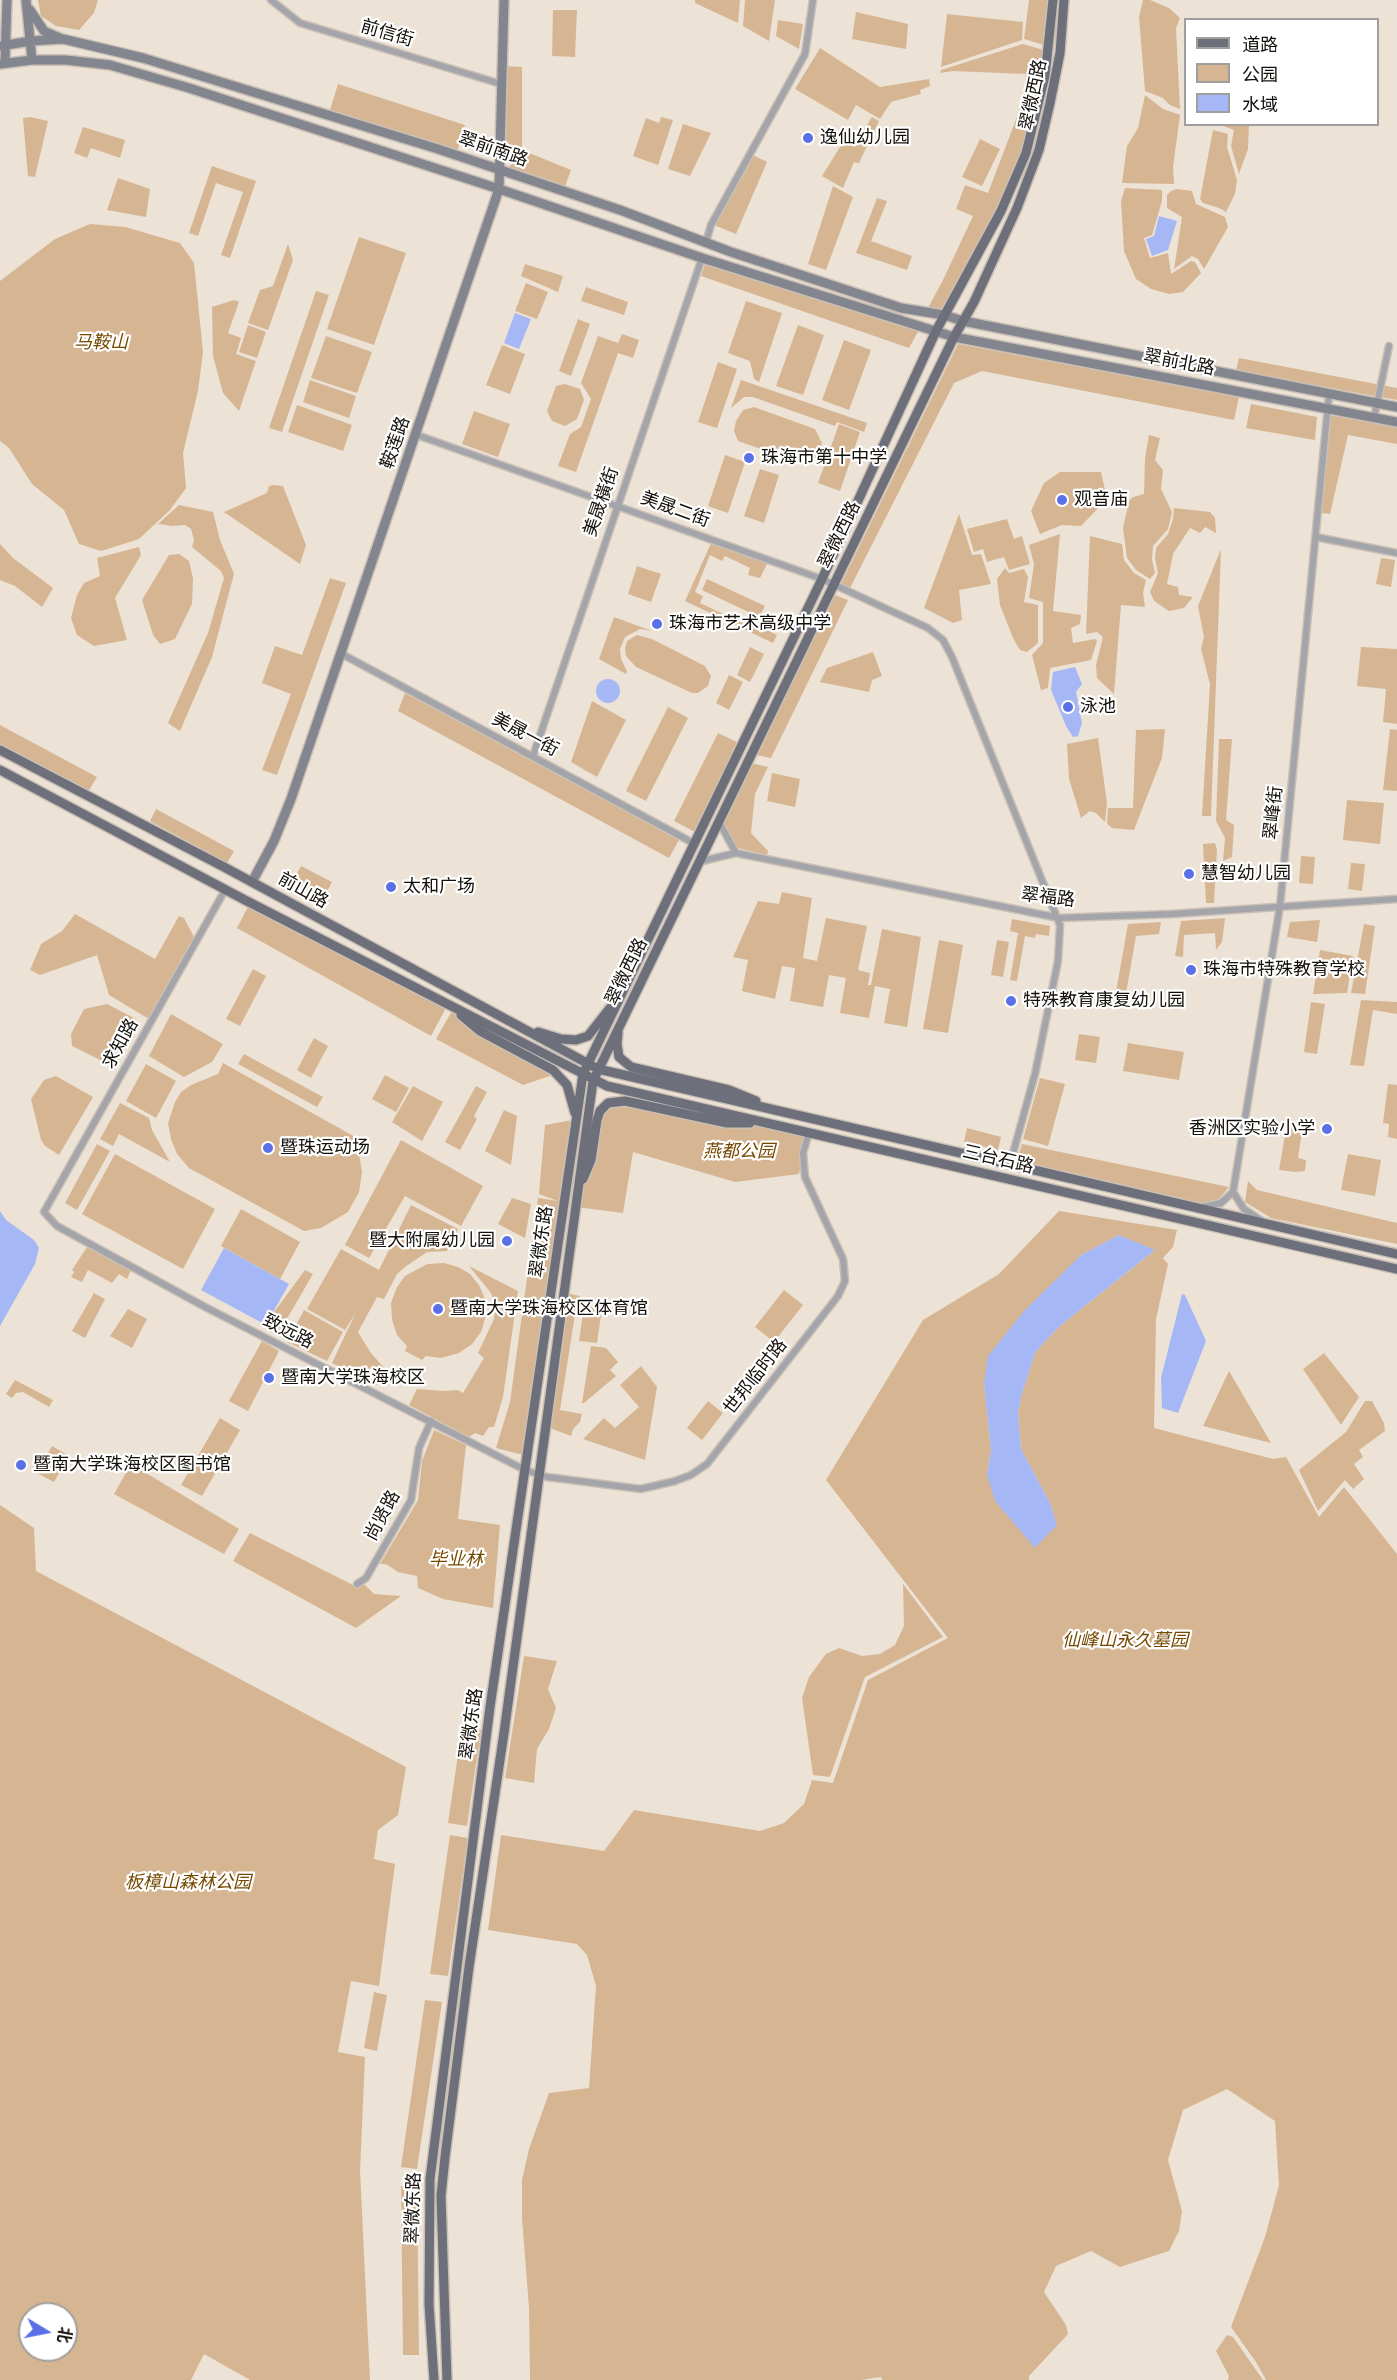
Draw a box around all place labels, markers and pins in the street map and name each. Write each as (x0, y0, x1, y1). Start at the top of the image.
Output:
place label: 逸仙幼儿园 (820, 127, 910, 149)
marker: 逸仙幼儿园 (801, 131, 815, 145)
place label: 珠海市第十中学 (761, 447, 887, 469)
marker: 珠海市第十中学 (742, 451, 756, 465)
place label: 观音庙 (1074, 489, 1128, 511)
marker: 观音庙 (1055, 493, 1069, 507)
place label: 珠海市艺术高级中学 (669, 613, 831, 635)
marker: 珠海市艺术高级中学 (650, 617, 664, 631)
place label: 泳池 (1080, 696, 1116, 718)
marker: 泳池 (1061, 700, 1075, 714)
place label: 慧智幼儿园 (1201, 863, 1291, 885)
marker: 慧智幼儿园 (1182, 867, 1196, 881)
place label: 太和广场 (403, 876, 475, 898)
marker: 太和广场 (384, 880, 398, 894)
place label: 珠海市特殊教育学校 (1203, 959, 1365, 981)
marker: 珠海市特殊教育学校 (1184, 963, 1198, 977)
place label: 特殊教育康复幼儿园 (1023, 990, 1185, 1012)
marker: 特殊教育康复幼儿园 (1004, 994, 1018, 1008)
place label: 香洲区实验小学 (1189, 1118, 1315, 1140)
marker: 香洲区实验小学 (1320, 1122, 1334, 1136)
place label: 暨珠运动场 (280, 1137, 370, 1159)
marker: 暨珠运动场 (261, 1141, 275, 1155)
place label: 暨大附属幼儿园 (369, 1230, 495, 1252)
marker: 暨大附属幼儿园 (500, 1234, 514, 1248)
place label: 暨南大学珠海校区体育馆 (450, 1298, 648, 1320)
marker: 暨南大学珠海校区体育馆 (431, 1302, 445, 1316)
place label: 暨南大学珠海校区 (281, 1367, 425, 1389)
marker: 暨南大学珠海校区 (262, 1371, 276, 1385)
place label: 暨南大学珠海校区图书馆 (33, 1454, 231, 1476)
marker: 暨南大学珠海校区图书馆 (14, 1458, 28, 1472)

